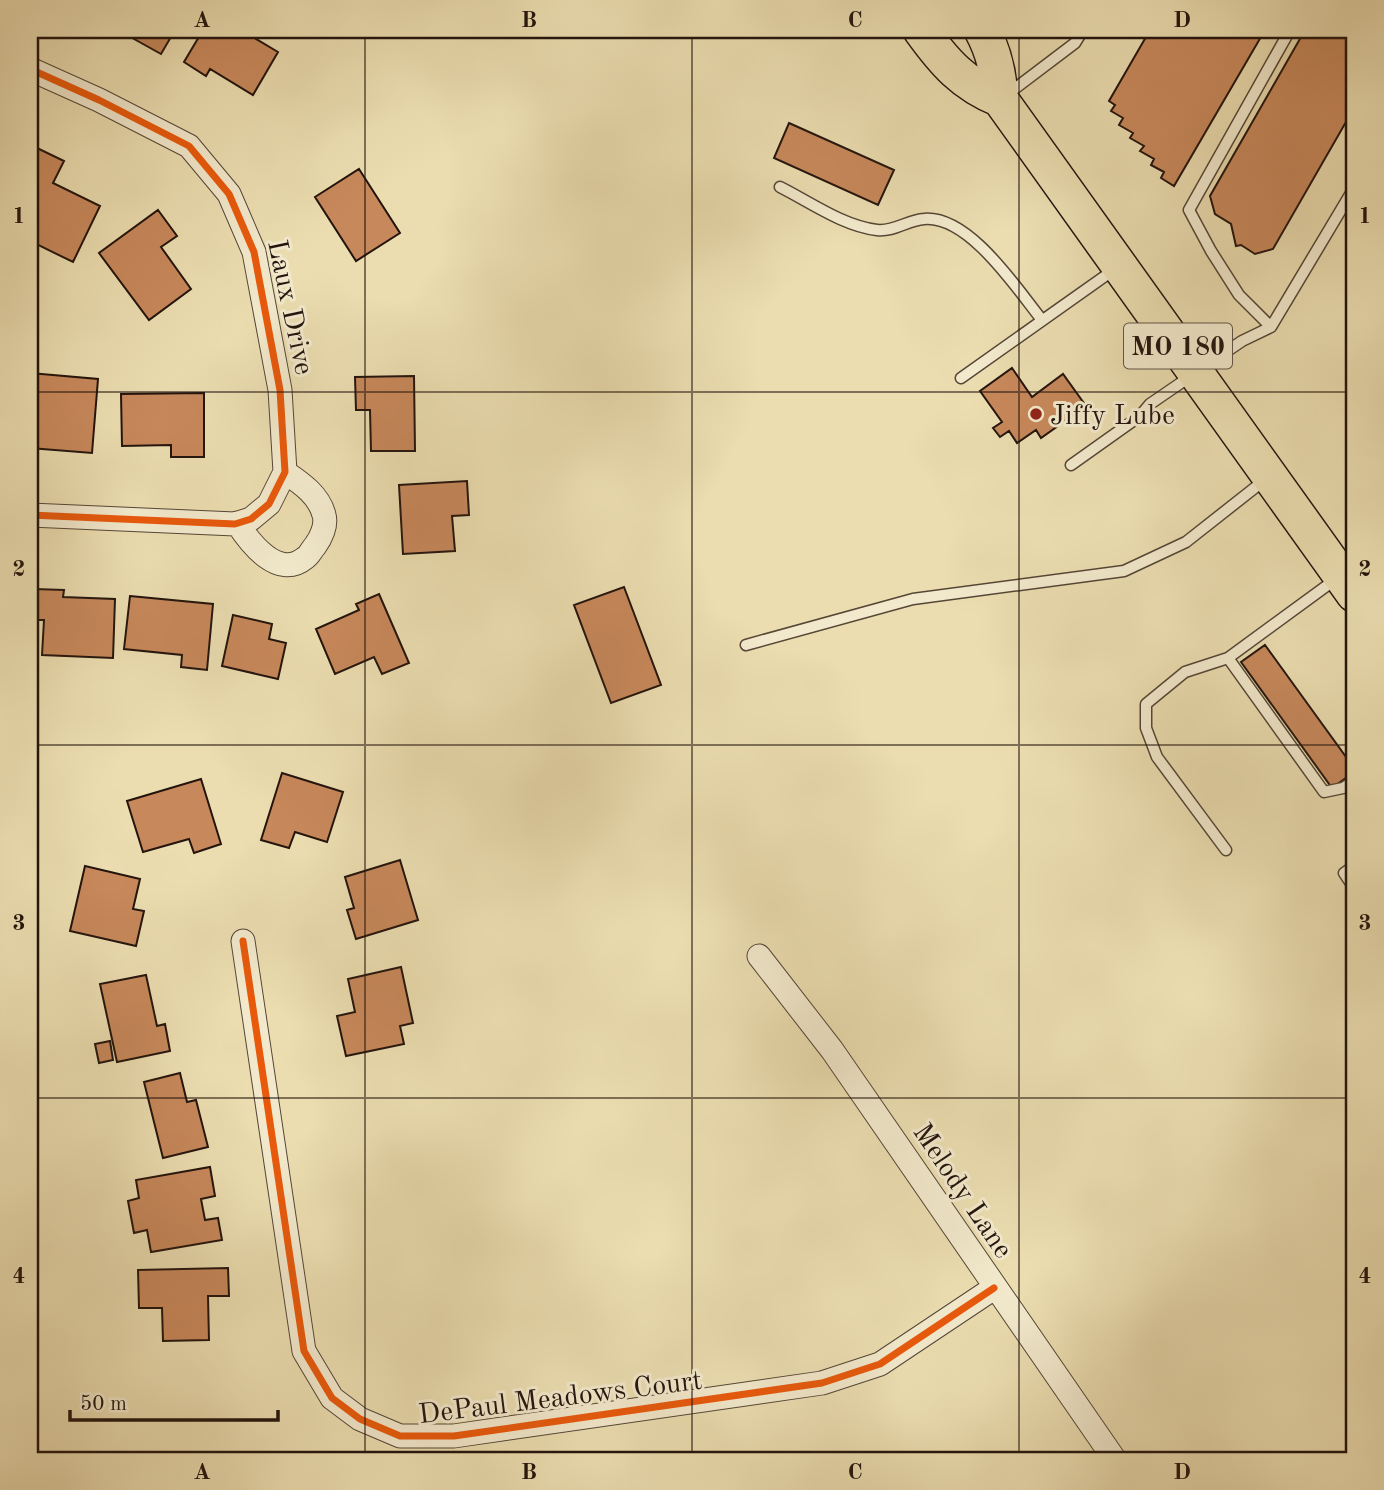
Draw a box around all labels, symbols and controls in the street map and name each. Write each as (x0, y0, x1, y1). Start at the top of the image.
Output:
text: A (193, 9, 211, 32)
text: B (521, 9, 537, 32)
text: C (847, 9, 863, 32)
text: D (1173, 9, 1191, 32)
text: 1 (12, 205, 26, 228)
text: 1 (1358, 205, 1372, 228)
street label: Laux Drive (261, 238, 317, 378)
road number: MO 180 (1124, 324, 1232, 368)
place label: Jiffy Lube (1050, 403, 1175, 431)
marker: Jiffy Lube (1028, 406, 1044, 422)
text: 2 (12, 558, 26, 581)
text: 2 (1358, 558, 1372, 581)
text: 3 (12, 912, 26, 935)
text: 3 (1358, 912, 1372, 935)
street label: Melody Lane (906, 1119, 1017, 1264)
text: 4 (12, 1265, 26, 1288)
text: 4 (1358, 1265, 1372, 1288)
street label: DePaul Meadows Court (417, 1368, 704, 1430)
scale bar (70, 1378, 278, 1422)
text: 50 m (80, 1394, 127, 1415)
text: A (193, 1461, 211, 1484)
text: B (521, 1461, 537, 1484)
text: C (847, 1461, 863, 1484)
text: D (1173, 1461, 1191, 1484)

